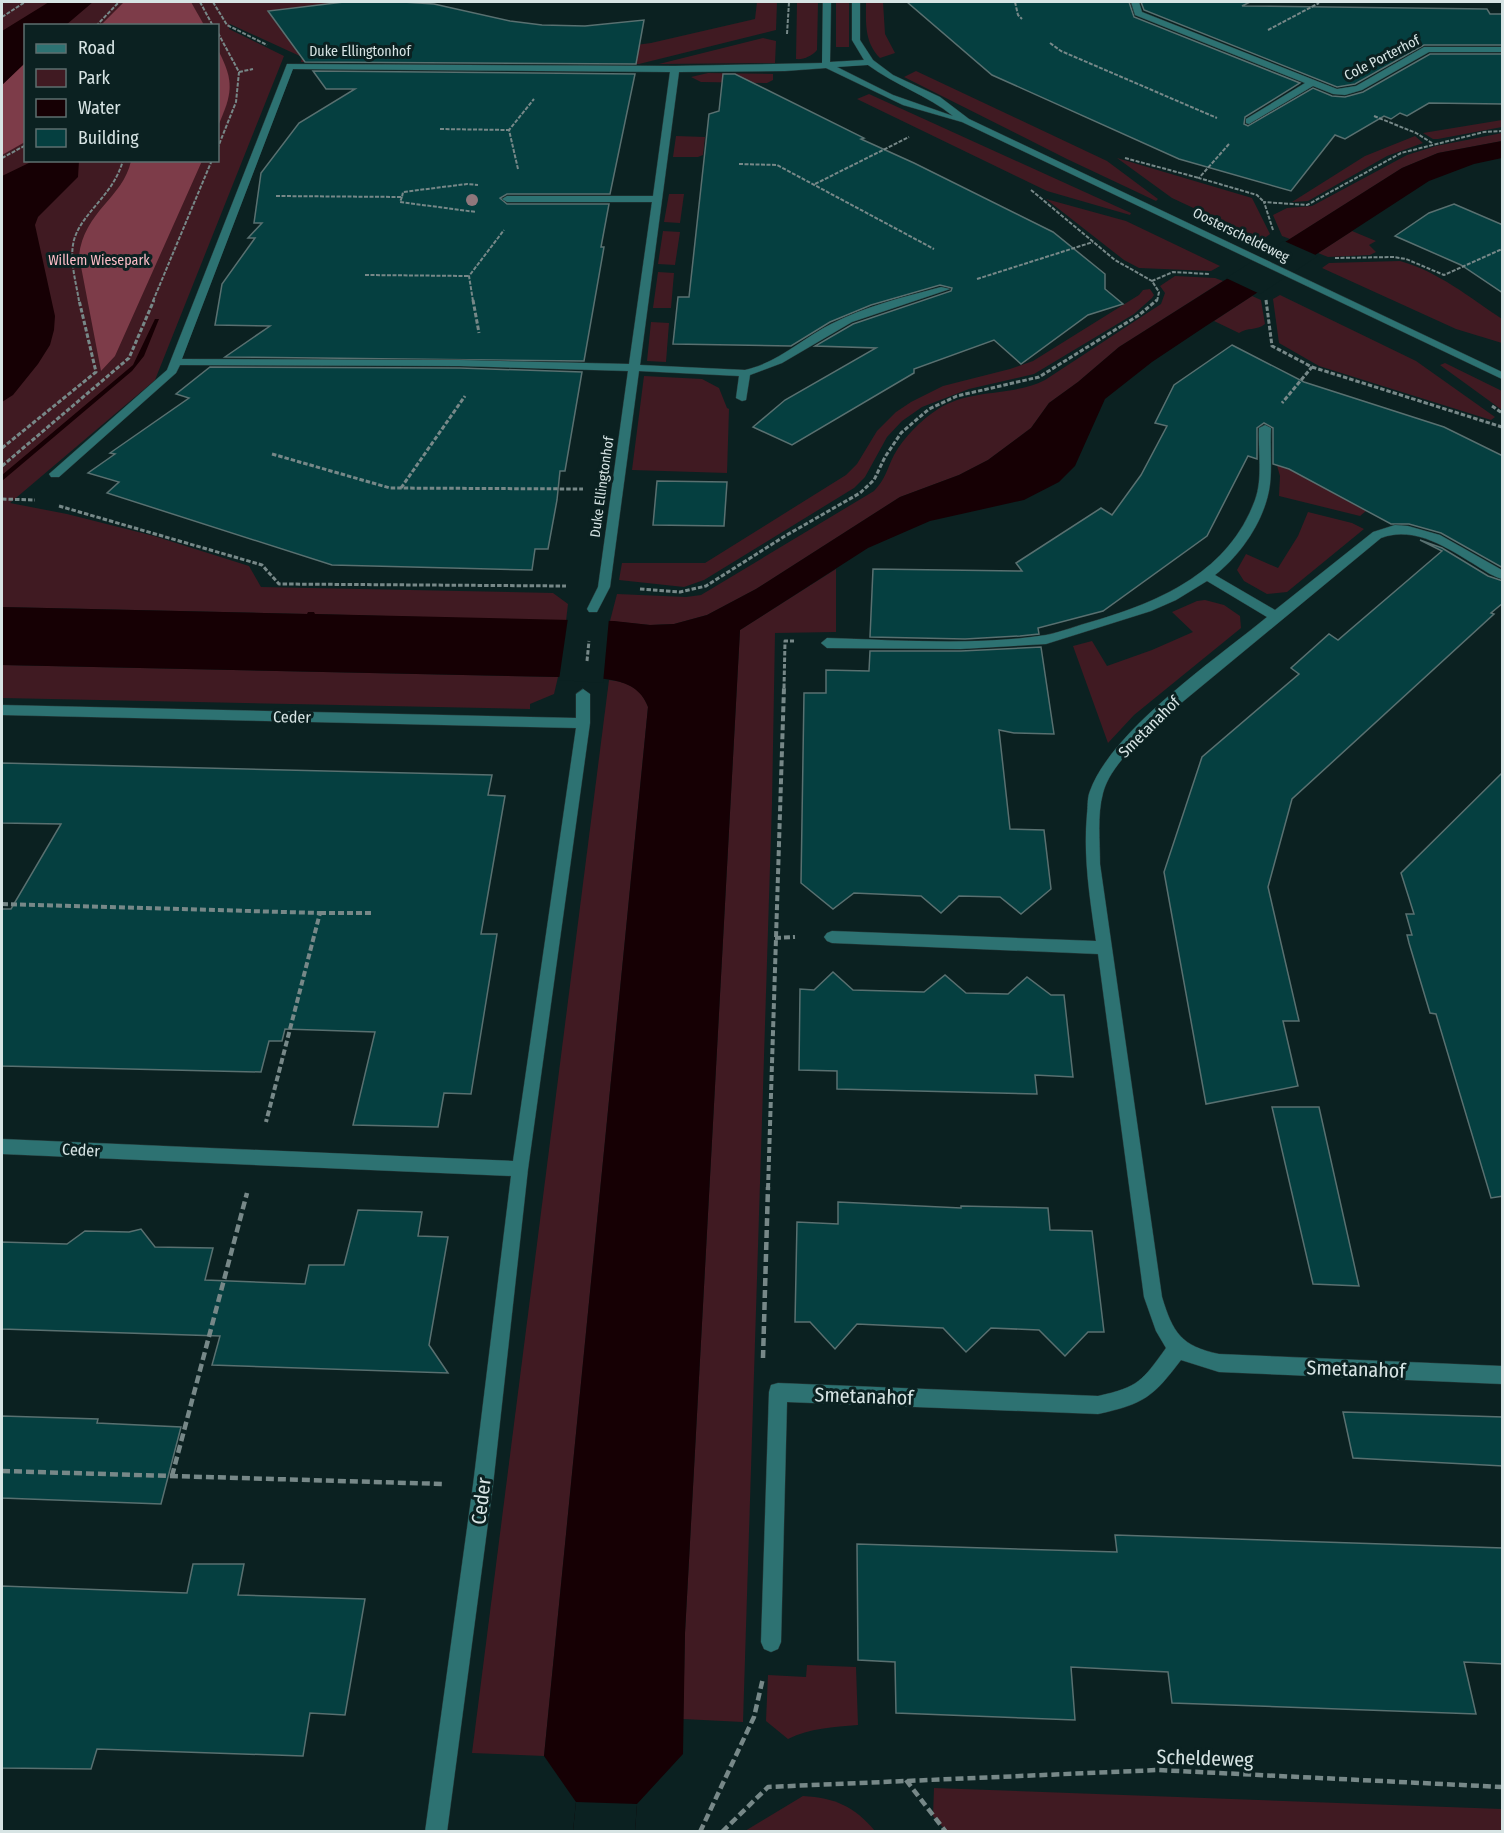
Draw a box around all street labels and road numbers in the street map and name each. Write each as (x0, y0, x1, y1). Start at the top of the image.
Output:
street label: Cole Porterhof (1341, 31, 1424, 84)
street label: Duke Ellingtonhof (309, 43, 412, 60)
street label: Oosterscheldeweg (1190, 204, 1292, 266)
street label: Duke Ellingtonhof (587, 434, 618, 538)
street label: Smetanahof (1114, 692, 1184, 762)
street label: Ceder (273, 707, 311, 727)
street label: Ceder (62, 1140, 101, 1160)
street label: Smetanahof (1306, 1355, 1408, 1383)
street label: Smetanahof (814, 1382, 916, 1410)
street label: Ceder (466, 1476, 496, 1526)
street label: Scheldeweg (1156, 1744, 1255, 1772)

